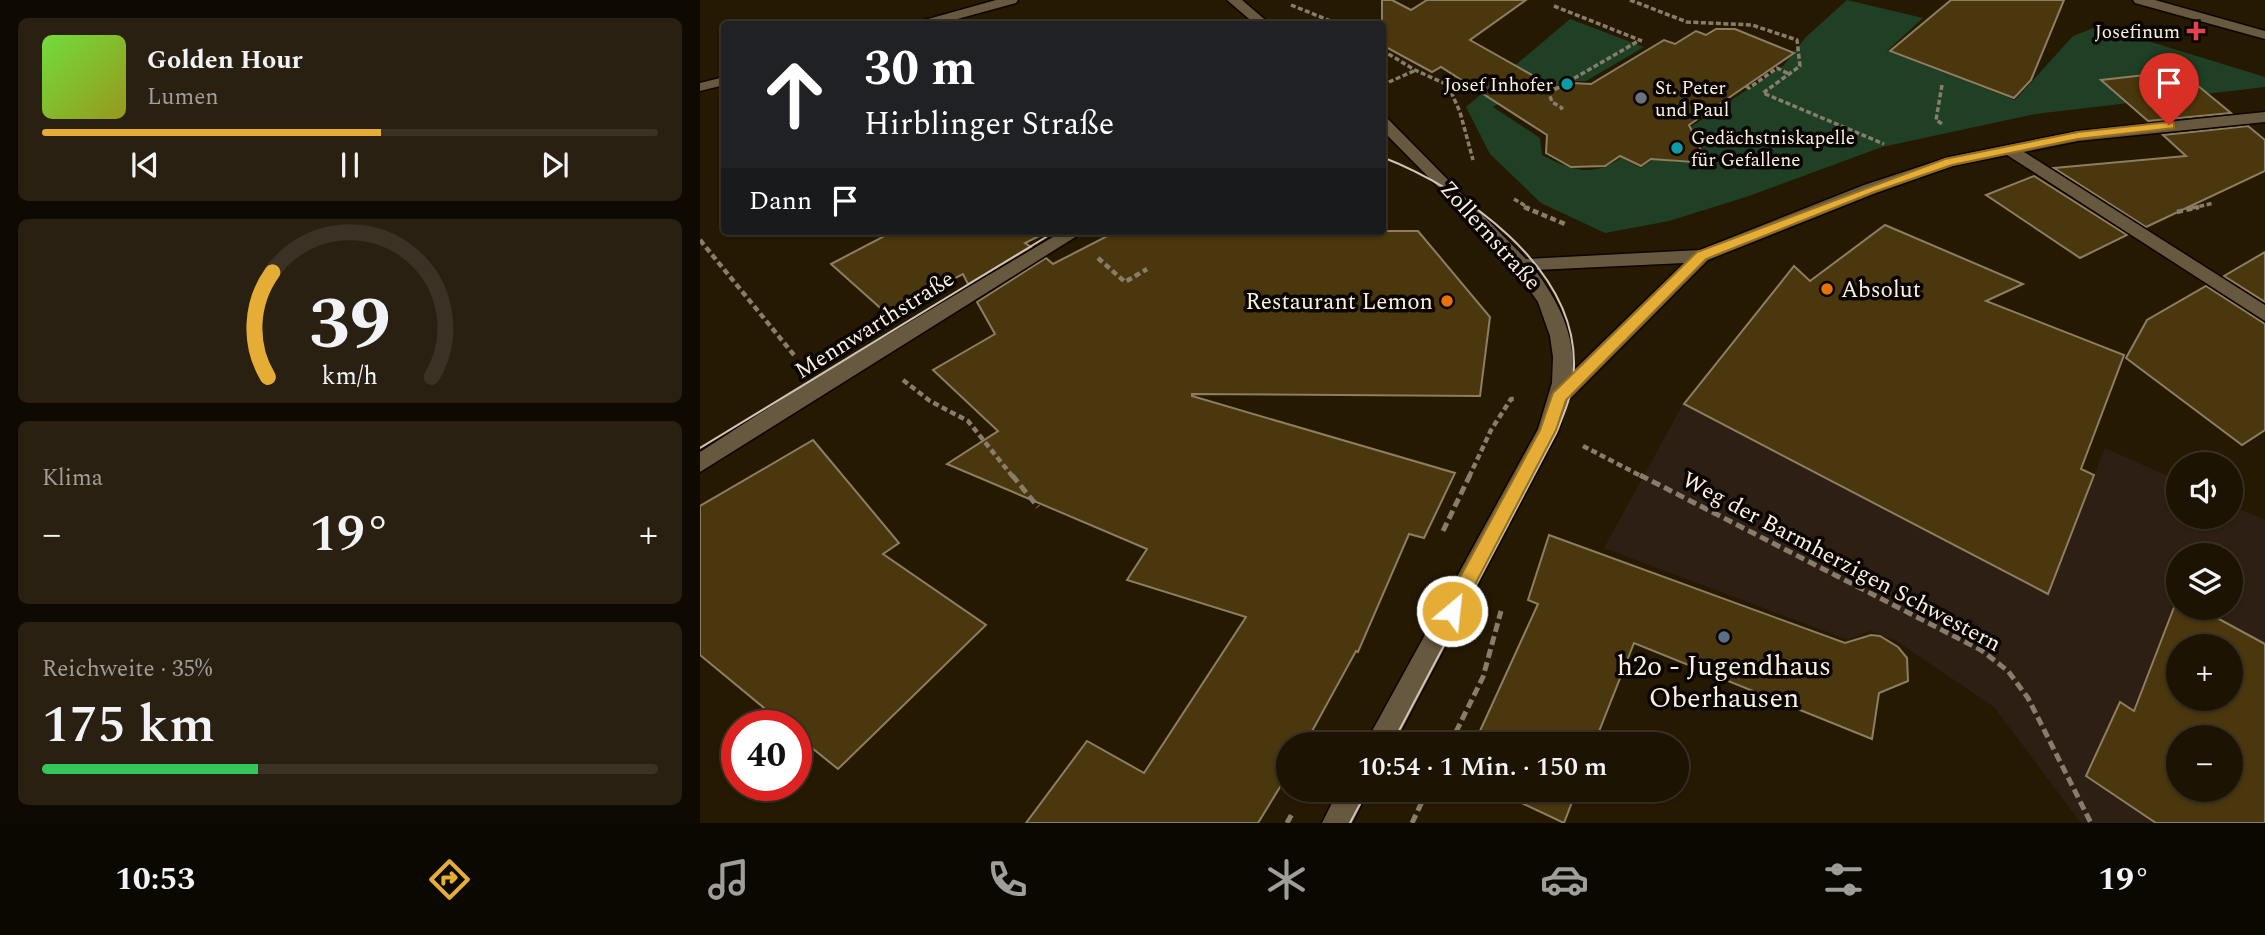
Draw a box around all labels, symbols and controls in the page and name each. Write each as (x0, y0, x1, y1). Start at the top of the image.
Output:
place label: Josefinum (2095, 18, 2180, 47)
marker: Josefinum (2186, 21, 2206, 41)
text: 30 m (864, 32, 975, 107)
text: Golden Hour (147, 40, 303, 80)
icon: ahead (749, 49, 840, 140)
pin (2139, 53, 2199, 125)
icon: arrive (2150, 64, 2188, 102)
place label: Josef Inhofer (1444, 71, 1553, 100)
place label: St. Peter und Paul (1655, 74, 1729, 125)
marker: Josef Inhofer (1559, 76, 1575, 92)
text: Lumen (147, 80, 219, 115)
marker: St. Peter und Paul (1633, 90, 1649, 106)
text: Hirblinger Straße (864, 100, 1114, 149)
place label: Gedächstniskapelle für Gefallene (1691, 124, 1855, 175)
marker: Gedächstniskapelle für Gefallene (1669, 140, 1685, 156)
icon: previous (126, 146, 164, 184)
icon: pause (331, 146, 369, 184)
icon: next (536, 146, 574, 184)
street label: Zollernstraße (1431, 173, 1549, 299)
text: Dann (749, 181, 812, 221)
icon: arrive (826, 182, 864, 220)
street label: Mennwarthstraße (788, 262, 962, 389)
text: 39 (309, 270, 391, 381)
place label: Absolut (1841, 273, 1921, 308)
marker: Absolut (1819, 281, 1835, 297)
place label: Restaurant Lemon (1246, 285, 1433, 320)
marker: Restaurant Lemon (1439, 293, 1455, 309)
text: km/h (322, 358, 378, 396)
map controls (2166, 452, 2243, 802)
button: sound (2166, 452, 2243, 529)
text: Klima (42, 461, 103, 496)
street label: Weg der Barmherzigen Schwestern (1675, 463, 2007, 662)
text: 19° (309, 495, 391, 574)
text: − (42, 506, 61, 564)
text: + (639, 506, 658, 564)
button: layers (2166, 543, 2243, 620)
position arrow (1415, 574, 1489, 648)
marker: h2o - Jugendhaus Oberhausen (1716, 629, 1732, 645)
button: + (2166, 634, 2243, 711)
place label: h2o - Jugendhaus Oberhausen (1617, 645, 1831, 720)
text: Reichweite · 35% (42, 652, 212, 687)
text: 175 km (42, 686, 215, 765)
speed limit sign: 40 (721, 710, 812, 801)
button: − (2166, 725, 2243, 802)
text: 10:54 · 1 Min. · 150 m (1358, 747, 1607, 787)
text: 10:53 (115, 855, 195, 904)
icon: directions (425, 855, 474, 904)
icon: music (704, 855, 753, 904)
icon: phone (983, 855, 1032, 904)
icon: climate (1262, 855, 1311, 904)
icon: car (1540, 855, 1589, 904)
icon: filters (1819, 855, 1868, 904)
text: 19° (2098, 855, 2150, 904)

